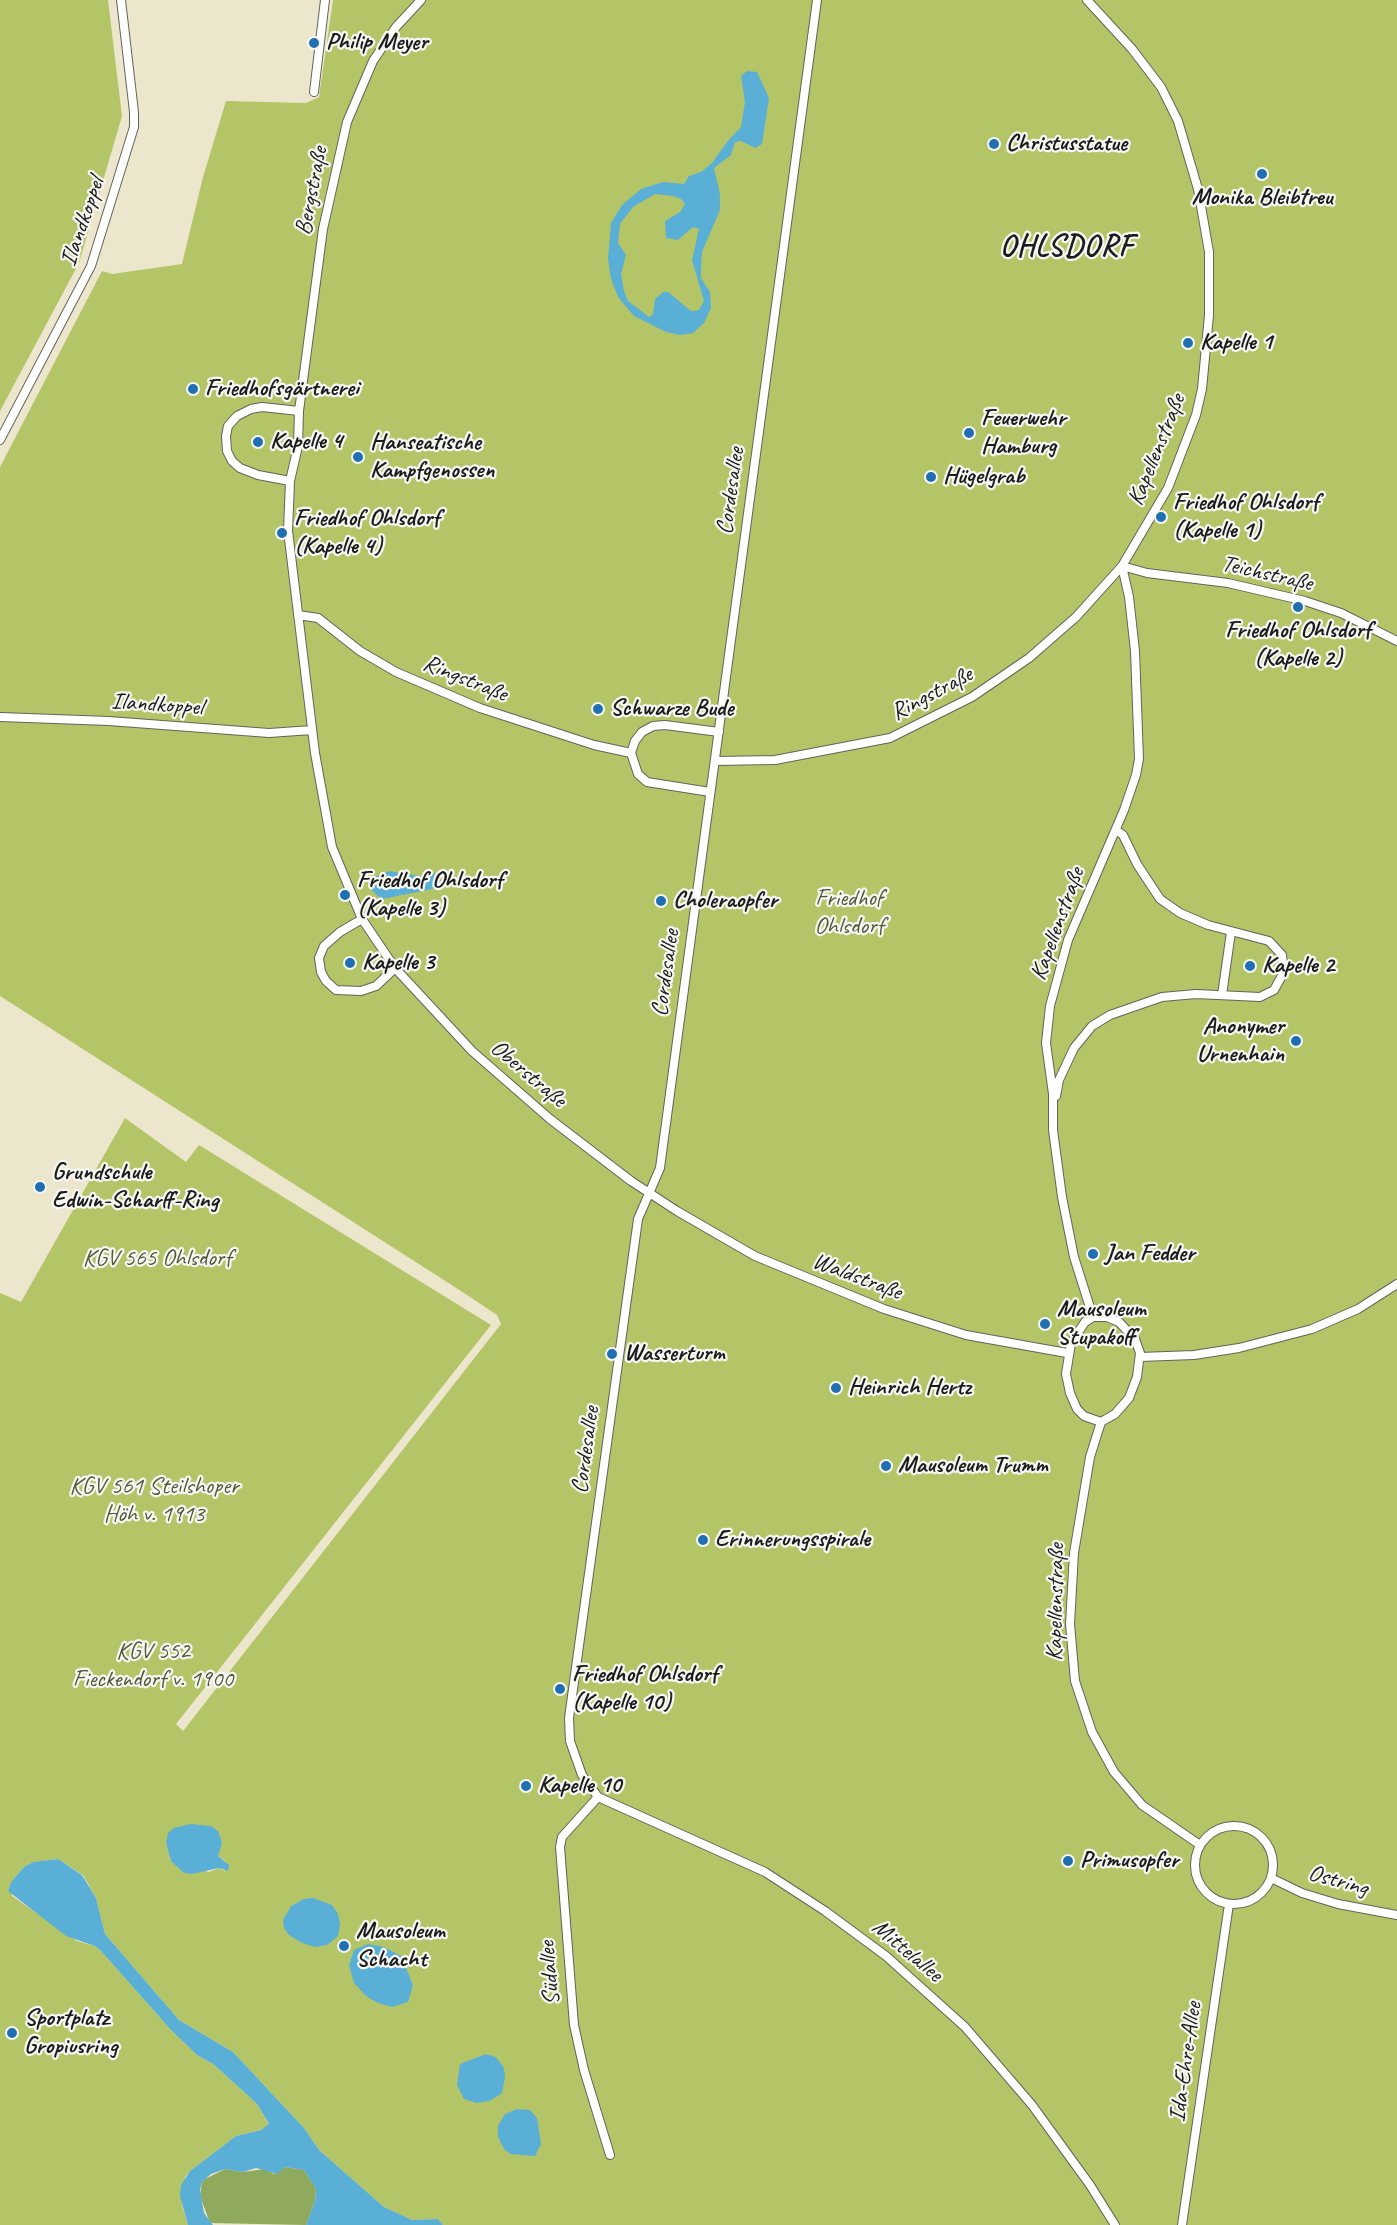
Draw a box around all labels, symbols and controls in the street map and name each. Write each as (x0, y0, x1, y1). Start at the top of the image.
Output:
place label: Philip Meyer (326, 29, 428, 57)
marker: Philip Meyer (307, 36, 321, 50)
place label: Christusstatue (1006, 130, 1127, 158)
marker: Christusstatue (987, 137, 1001, 151)
street label: Bergstraße (289, 144, 335, 238)
marker: Monika Bleibtreu (1255, 167, 1269, 181)
street label: Ilandkoppel (54, 174, 112, 270)
place label: Monika Bleibtreu (1192, 184, 1332, 212)
district label: OHLSDORF (1001, 229, 1133, 265)
place label: Kapelle 1 (1200, 329, 1272, 357)
marker: Kapelle 1 (1181, 336, 1195, 350)
place label: Friedhofsgärtnerei (205, 375, 359, 403)
marker: Friedhofsgärtnerei (186, 382, 200, 396)
street label: Kapellenstraße (1122, 390, 1192, 510)
place label: Feuerwehr Hamburg (981, 405, 1066, 461)
marker: Feuerwehr Hamburg (962, 426, 976, 440)
place label: Kapelle 4 (270, 428, 342, 456)
place label: Hanseatische Kampfgenossen (370, 429, 494, 485)
marker: Kapelle 4 (251, 435, 265, 449)
street label: Cordesallee (711, 446, 751, 536)
marker: Hanseatische Kampfgenossen (351, 450, 365, 464)
place label: Hügelgrab (943, 463, 1025, 491)
marker: Hügelgrab (924, 470, 938, 484)
place label: Friedhof Ohlsdorf (Kapelle 1) (1173, 489, 1318, 545)
place label: Friedhof Ohlsdorf (Kapelle 4) (294, 505, 439, 561)
marker: Friedhof Ohlsdorf (Kapelle 1) (1154, 510, 1168, 524)
marker: Friedhof Ohlsdorf (Kapelle 4) (275, 526, 289, 540)
street label: Teichstraße (1219, 550, 1315, 598)
marker: Friedhof Ohlsdorf (Kapelle 2) (1291, 600, 1305, 614)
place label: Friedhof Ohlsdorf (Kapelle 2) (1225, 617, 1371, 673)
street label: Ringstraße (419, 649, 511, 709)
street label: Ringstraße (886, 661, 978, 727)
street label: Ilandkoppel (110, 687, 204, 723)
place label: Schwarze Bude (610, 695, 733, 723)
marker: Schwarze Bude (591, 702, 605, 716)
street label: Kapellenstraße (1024, 864, 1092, 984)
place label: Friedhof Ohlsdorf (Kapelle 3) (357, 867, 502, 923)
park label: Friedhof Ohlsdorf (814, 885, 884, 941)
place label: Choleraopfer (673, 887, 777, 915)
marker: Friedhof Ohlsdorf (Kapelle 3) (338, 888, 352, 902)
marker: Choleraopfer (654, 894, 668, 908)
street label: Cordesallee (646, 928, 686, 1018)
place label: Kapelle 3 (362, 949, 434, 977)
place label: Kapelle 2 (1262, 952, 1334, 980)
marker: Kapelle 3 (343, 956, 357, 970)
marker: Kapelle 2 (1243, 959, 1257, 973)
place label: Anonymer Urnenhain (1197, 1013, 1284, 1069)
street label: Oberstraße (484, 1034, 572, 1114)
marker: Anonymer Urnenhain (1289, 1034, 1303, 1048)
place label: Grundschule Edwin-Scharff-Ring (52, 1159, 218, 1215)
marker: Grundschule Edwin-Scharff-Ring (33, 1180, 47, 1194)
place label: Jan Fedder (1105, 1240, 1195, 1268)
park label: KGV 565 Ohlsdorf (83, 1245, 231, 1273)
street label: Waldstraße (808, 1247, 906, 1307)
marker: Jan Fedder (1086, 1247, 1100, 1261)
place label: Mausoleum Stupakoff (1057, 1296, 1146, 1352)
marker: Mausoleum Stupakoff (1038, 1317, 1052, 1331)
place label: Wasserturm (624, 1340, 725, 1368)
marker: Wasserturm (605, 1347, 619, 1361)
place label: Heinrich Hertz (848, 1374, 971, 1402)
marker: Heinrich Hertz (829, 1381, 843, 1395)
street label: Cordesallee (566, 1405, 606, 1495)
place label: Mausoleum Trumm (898, 1452, 1048, 1480)
marker: Mausoleum Trumm (879, 1459, 893, 1473)
park label: KGV 561 Steilshoper Höh v. 1913 (69, 1473, 239, 1529)
place label: Erinnerungsspirale (715, 1526, 870, 1554)
marker: Erinnerungsspirale (696, 1533, 710, 1547)
street label: Kapellenstraße (1041, 1543, 1071, 1661)
park label: KGV 552 Fieckendorf v. 1900 (73, 1638, 233, 1694)
place label: Friedhof Ohlsdorf (Kapelle 10) (572, 1661, 717, 1717)
marker: Friedhof Ohlsdorf (Kapelle 10) (553, 1682, 567, 1696)
place label: Kapelle 10 (538, 1772, 621, 1800)
marker: Kapelle 10 (519, 1779, 533, 1793)
place label: Primusopfer (1080, 1847, 1178, 1875)
marker: Primusopfer (1061, 1854, 1075, 1868)
street label: Ostring (1305, 1859, 1371, 1903)
street label: Mittelallee (866, 1913, 948, 1989)
place label: Mausoleum Schacht (356, 1918, 445, 1974)
marker: Mausoleum Schacht (337, 1939, 351, 1953)
street label: Südallee (533, 1940, 567, 2006)
street label: Ida-Ehre-Allee (1163, 2000, 1209, 2124)
place label: Sportplatz Gropiusring (24, 2005, 117, 2061)
marker: Sportplatz Gropiusring (5, 2026, 19, 2040)

